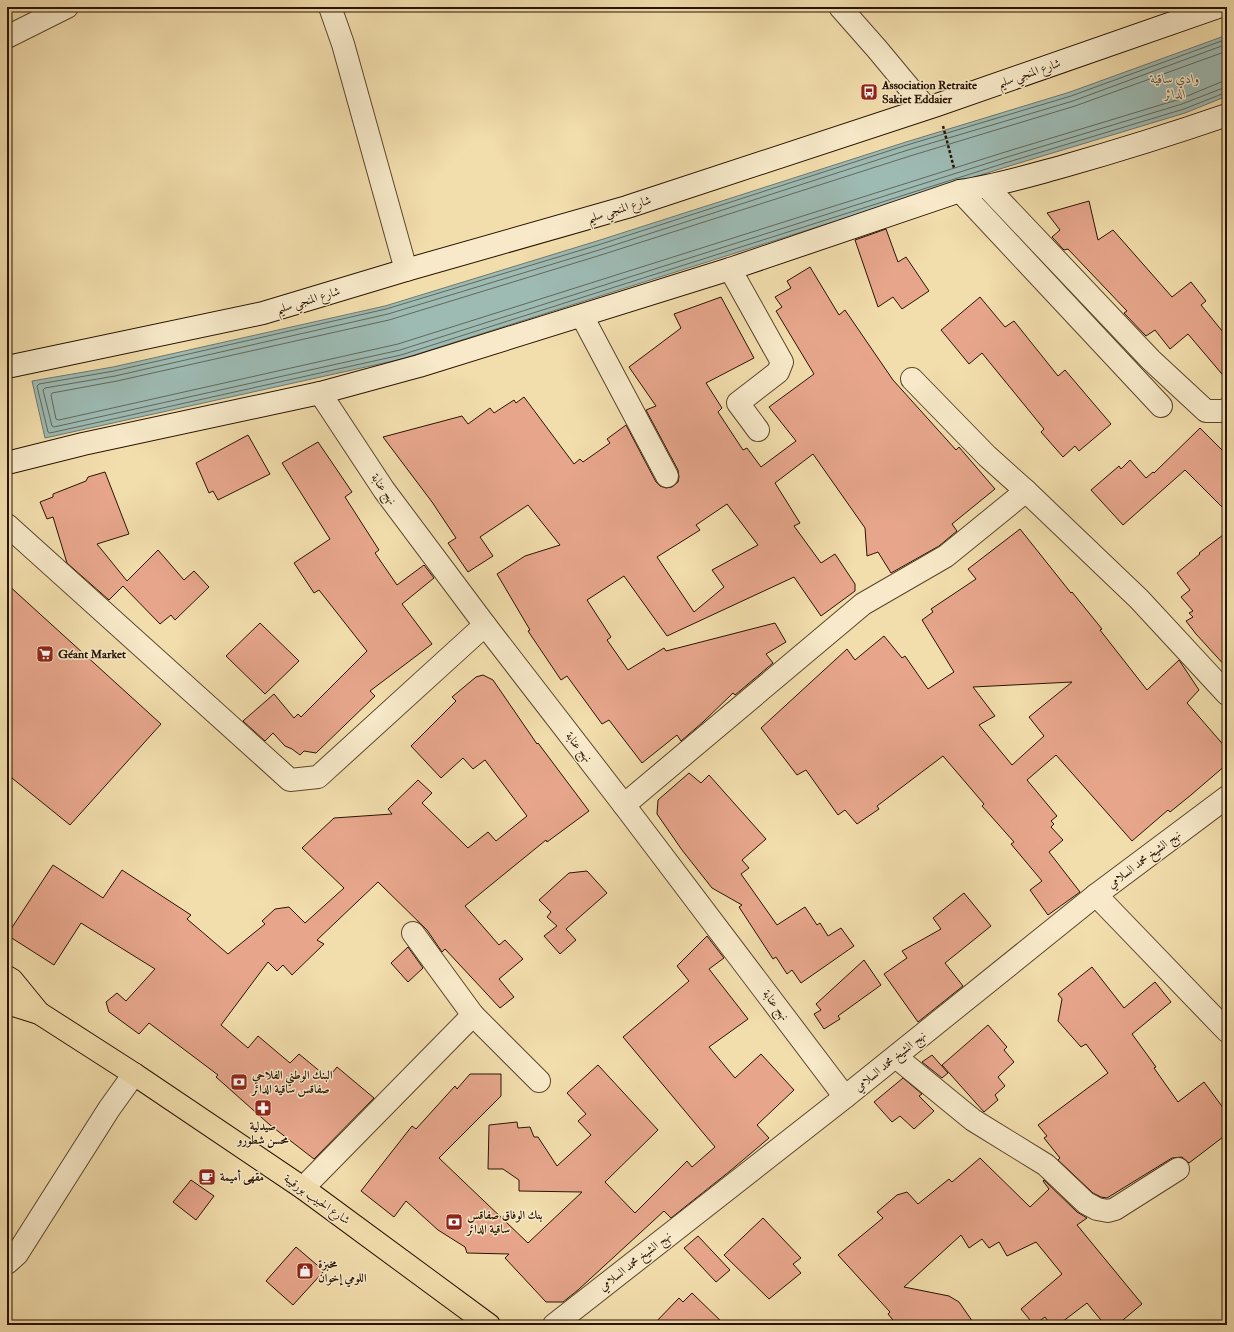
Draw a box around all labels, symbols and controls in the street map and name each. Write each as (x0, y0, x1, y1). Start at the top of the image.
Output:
street label: شارع المنجي سليم (996, 56, 1064, 95)
water label: وادي ساقية الدائر (1150, 71, 1199, 102)
place label: Association Retraite Sakiet Eddaier (881, 78, 978, 107)
bus stop icon: Association Retraite Sakiet Eddaier (859, 82, 879, 102)
street label: شارع المنجي سليم (585, 193, 654, 230)
street label: شارع المنجي سليم (274, 284, 343, 321)
street label: نهج عنابة (365, 471, 400, 510)
supermarket icon: Géant Market (35, 644, 55, 664)
place label: Géant Market (58, 647, 126, 662)
street label: نهج عنابة (560, 729, 595, 767)
street label: نهج الشيخ محمد السلامي (1105, 827, 1186, 894)
street label: نهج عنابة (757, 987, 792, 1026)
street label: نهج الشيخ محمد السلامي (851, 1028, 931, 1097)
place label: البنك الوطني الفلاحي صفاقس ساقية الدائر (250, 1068, 333, 1097)
bank icon: البنك الوطني الفلاحي صفاقس ساقية الدائر (229, 1072, 249, 1092)
pharmacy icon: صيدلية محسن شطورو (253, 1098, 273, 1118)
place label: صيدلية محسن شطورو (235, 1119, 289, 1148)
cafe icon: مقهى أميمة (197, 1167, 217, 1187)
place label: مقهى أميمة (220, 1169, 264, 1185)
street label: شارع الحبيب بورقيبة (279, 1171, 353, 1230)
place label: بنك الوفاق صفاقس ساقية الدائر (465, 1208, 542, 1237)
bank icon: بنك الوفاق صفاقس ساقية الدائر (444, 1212, 464, 1232)
street label: نهج الشيخ محمد السلامي (596, 1228, 677, 1297)
place label: مخبزة اللومي إخوان (318, 1257, 367, 1288)
shop icon: مخبزة اللومي إخوان (295, 1261, 315, 1281)

